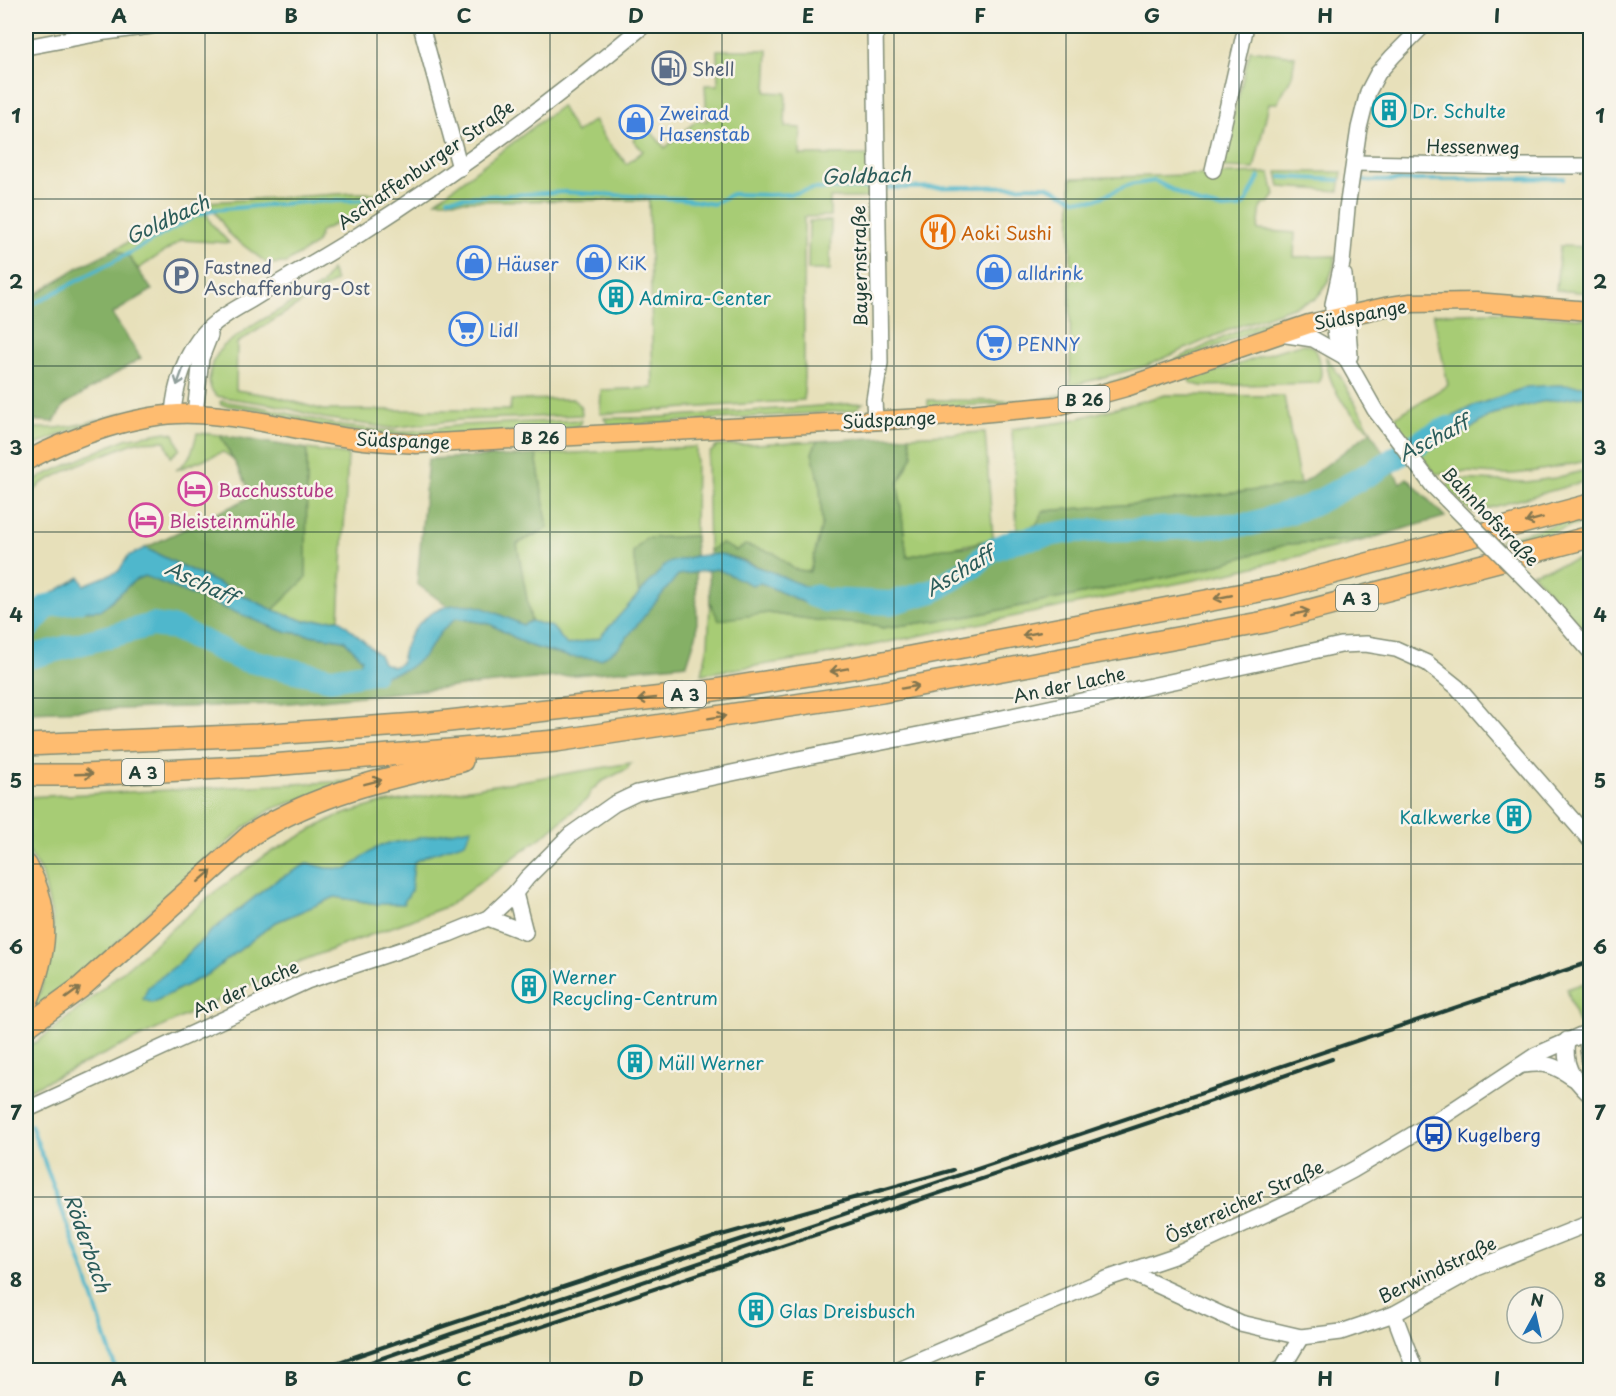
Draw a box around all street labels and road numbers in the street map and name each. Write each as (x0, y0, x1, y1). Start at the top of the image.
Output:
street label: Aschaffenburger Straße (331, 93, 519, 235)
street label: Hessenweg (1426, 132, 1520, 160)
street label: Bayernstraße (844, 205, 874, 327)
street label: Südspange (1311, 292, 1409, 336)
road number: B 26 (1058, 386, 1110, 412)
street label: Südspange (841, 403, 937, 435)
road number: B 26 (514, 424, 566, 450)
street label: Südspange (355, 425, 451, 455)
street label: Bahnhofstraße (1436, 460, 1546, 572)
road number: A 3 (1336, 585, 1378, 611)
street label: An der Lache (1010, 659, 1128, 709)
road number: A 3 (664, 681, 706, 707)
road number: A 3 (122, 759, 164, 785)
street label: An der Lache (187, 952, 303, 1024)
street label: Österreicher Straße (1160, 1152, 1328, 1250)
street label: Berwindstraße (1374, 1229, 1500, 1309)

